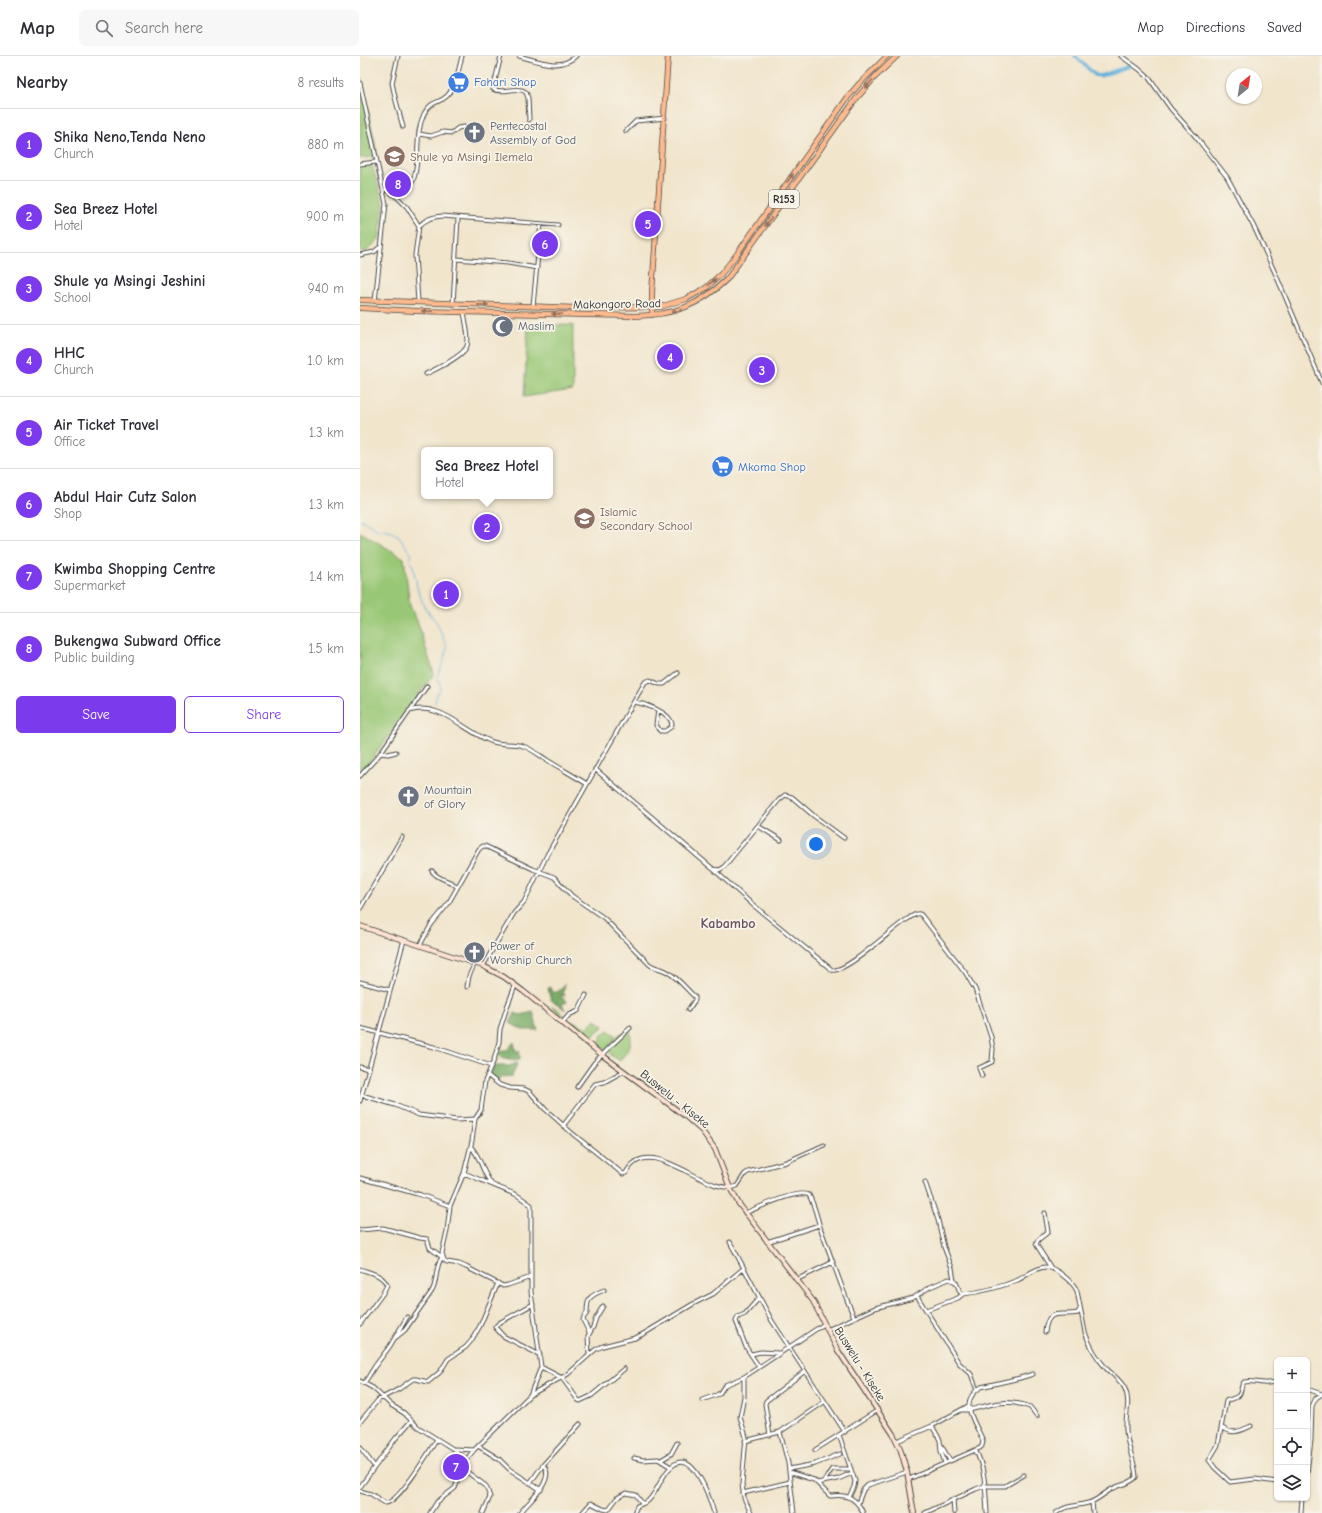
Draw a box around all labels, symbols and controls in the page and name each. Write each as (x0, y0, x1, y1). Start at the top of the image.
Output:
search box (79, 10, 359, 46)
text: Map (20, 17, 55, 39)
icon: search (93, 17, 115, 39)
text: Search here (125, 19, 203, 37)
text: Map (1137, 19, 1164, 36)
text: Directions (1186, 19, 1245, 36)
text: Saved (1267, 19, 1302, 36)
north arrow (1226, 68, 1262, 104)
supermarket icon: Fahari Shop (446, 69, 472, 95)
text: Nearby (16, 73, 67, 92)
text: 8 results (298, 75, 344, 90)
place label: Fahari Shop (474, 75, 536, 89)
one-way arrow (865, 79, 874, 88)
place label: Pentecostal Assembly of God (490, 119, 576, 147)
church icon: Pentecostal Assembly of God (462, 120, 488, 146)
text: Shika Neno,Tenda Neno (54, 128, 206, 146)
text: 1 (26, 137, 32, 152)
text: 880 m (308, 137, 344, 152)
school or university icon: Shule ya Msingi Ilemela (381, 144, 407, 170)
text: Church (54, 146, 94, 161)
place label: Shule ya Msingi Ilemela (410, 150, 533, 164)
pin: 8 (385, 169, 411, 199)
one-way arrow (786, 173, 794, 183)
road number: R153 (769, 190, 799, 208)
text: Sea Breez Hotel (54, 200, 158, 218)
text: 2 (26, 209, 32, 224)
text: 900 m (306, 209, 344, 224)
pin: 5 (635, 209, 661, 239)
one-way arrow (764, 217, 772, 228)
text: Hotel (54, 218, 83, 233)
pin: 6 (532, 229, 558, 259)
text: Shule ya Msingi Jeshini (54, 272, 205, 290)
one-way arrow (707, 278, 717, 287)
text: 3 (26, 281, 32, 296)
text: 940 m (308, 281, 344, 296)
text: School (54, 290, 91, 305)
street label: Makongoro Road (573, 296, 661, 312)
one-way arrow (477, 302, 490, 308)
one-way arrow (420, 308, 433, 314)
one-way arrow (670, 308, 682, 314)
one-way arrow (550, 311, 563, 317)
mosque icon: Maslim (489, 313, 515, 339)
place label: Maslim (518, 319, 555, 333)
pin: 4 (657, 342, 683, 372)
text: HHC (54, 344, 84, 362)
text: 4 (26, 353, 32, 368)
text: 1.0 km (308, 353, 344, 368)
pin: 3 (749, 355, 775, 385)
text: Church (54, 362, 94, 377)
text: Air Ticket Travel (54, 416, 159, 434)
text: 5 (26, 425, 32, 440)
text: 1.3 km (309, 425, 344, 440)
text: Office (54, 434, 85, 449)
popup (421, 447, 553, 499)
supermarket icon: Mkoma Shop (709, 454, 735, 480)
text: Sea Breez Hotel (435, 457, 539, 475)
place label: Mkoma Shop (738, 460, 806, 474)
text: Hotel (435, 475, 464, 490)
text: Abdul Hair Cutz Salon (54, 488, 197, 506)
text: 6 (26, 497, 32, 512)
text: 1.3 km (309, 497, 344, 512)
place label: Islamic Secondary School (600, 505, 692, 533)
text: Shop (54, 506, 82, 521)
school or university icon: Islamic Secondary School (572, 506, 598, 532)
pin: 2 (474, 512, 500, 542)
text: Kwimba Shopping Centre (54, 560, 215, 578)
text: 7 (26, 569, 32, 584)
text: 1.4 km (309, 569, 344, 584)
text: Supermarket (54, 578, 125, 593)
pin: 1 (433, 579, 459, 609)
text: Bukengwa Subward Office (54, 632, 221, 650)
text: 8 (26, 641, 32, 656)
text: 1.5 km (308, 641, 344, 656)
text: Public building (54, 650, 135, 665)
button: Save (16, 696, 176, 733)
button: Share (184, 696, 344, 733)
place label: Mountain of Glory (424, 783, 472, 811)
church icon: Mountain of Glory (396, 784, 422, 810)
your location (806, 834, 826, 854)
district label: Kabambo (700, 915, 756, 932)
place label: Power of Worship Church (490, 939, 572, 967)
church icon: Power of Worship Church (461, 940, 487, 966)
street label: Buswelu - Kiseke (638, 1067, 712, 1131)
street label: Buswelu - Kiseke (832, 1324, 888, 1404)
map controls (1274, 1357, 1310, 1501)
button: + (1274, 1357, 1310, 1393)
button: − (1274, 1393, 1310, 1429)
button: locate (1274, 1429, 1310, 1465)
pin: 7 (443, 1452, 469, 1482)
button: layers (1274, 1465, 1310, 1501)

